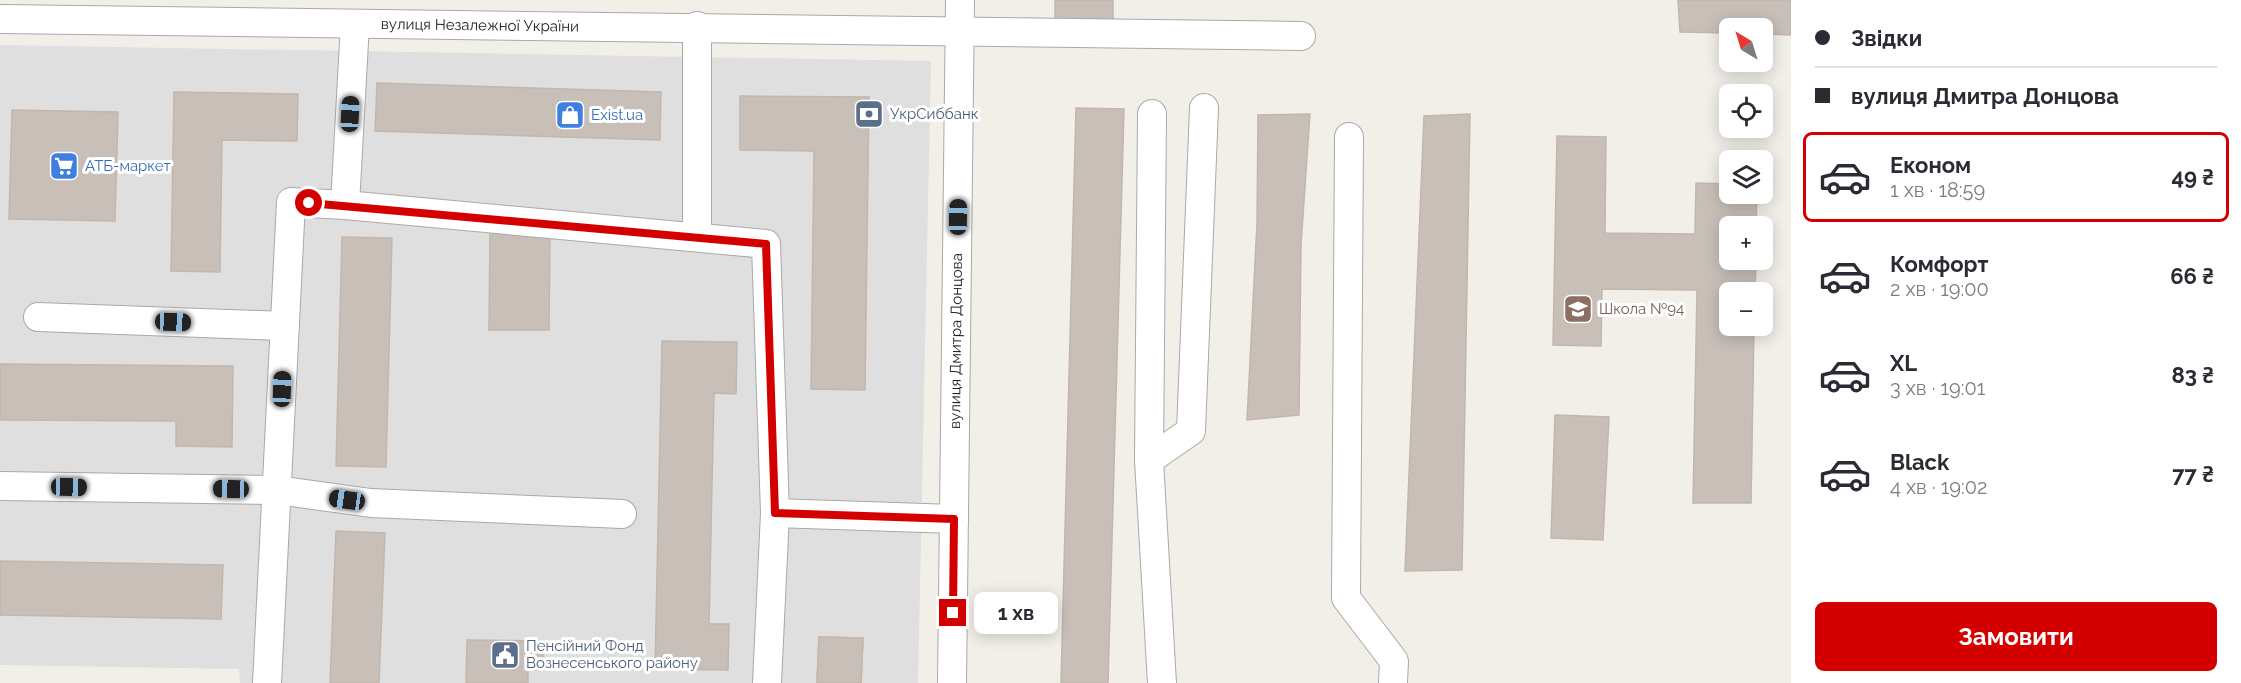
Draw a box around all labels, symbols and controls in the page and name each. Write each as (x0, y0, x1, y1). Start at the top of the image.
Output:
street label: вулиця Незалежної України (381, 15, 579, 36)
north arrow (1719, 18, 1773, 72)
map controls (1719, 18, 1773, 336)
text: Звідки (1851, 25, 1922, 51)
text: вулиця Дмитра Донцова (1851, 83, 2119, 109)
button: locate (1719, 84, 1773, 138)
car (340, 96, 360, 132)
bank icon: УкрСиббанк (853, 98, 885, 130)
shop icon: Exist.ua (554, 99, 586, 131)
place label: УкрСиббанк (890, 105, 979, 123)
place label: Exist.ua (591, 106, 643, 124)
supermarket icon: АТБ-маркет (48, 150, 80, 182)
button: layers (1719, 150, 1773, 204)
icon: car (1818, 150, 1872, 204)
text: Економ (1890, 152, 1971, 178)
place label: АТБ-маркет (85, 157, 171, 175)
text: 49 ₴ (2171, 164, 2214, 190)
text: 1 хв · 18:59 (1890, 178, 1985, 202)
route start (295, 189, 322, 216)
car (949, 199, 967, 235)
button: + (1719, 216, 1773, 270)
icon: car (1818, 249, 1872, 303)
text: Комфорт (1890, 251, 1988, 277)
street label: вулиця Дмитра Донцова (946, 253, 966, 429)
text: 66 ₴ (2170, 263, 2214, 289)
text: 2 хв · 19:00 (1890, 277, 1989, 301)
button: − (1719, 282, 1773, 336)
school or university icon: Школа №94 (1562, 293, 1594, 325)
place label: Школа №94 (1599, 300, 1684, 318)
car (155, 312, 191, 332)
icon: car (1818, 348, 1872, 402)
text: XL (1890, 350, 1917, 376)
text: 83 ₴ (2171, 362, 2214, 388)
car (272, 371, 292, 407)
text: 3 хв · 19:01 (1890, 376, 1985, 400)
icon: car (1818, 447, 1872, 501)
text: Black (1890, 449, 1949, 475)
text: 77 ₴ (2172, 461, 2214, 487)
text: 4 хв · 19:02 (1890, 475, 1987, 499)
car (51, 478, 87, 496)
car (213, 480, 249, 498)
car (328, 489, 366, 511)
callout: 1 хв (974, 592, 1058, 634)
route end (939, 599, 966, 626)
text: 1 хв (998, 601, 1034, 625)
button: Замовити (1815, 602, 2217, 671)
place label: Пенсійний Фонд Вознесенського району (526, 637, 698, 672)
public building icon: Пенсійний Фонд Вознесенського району (489, 639, 521, 671)

